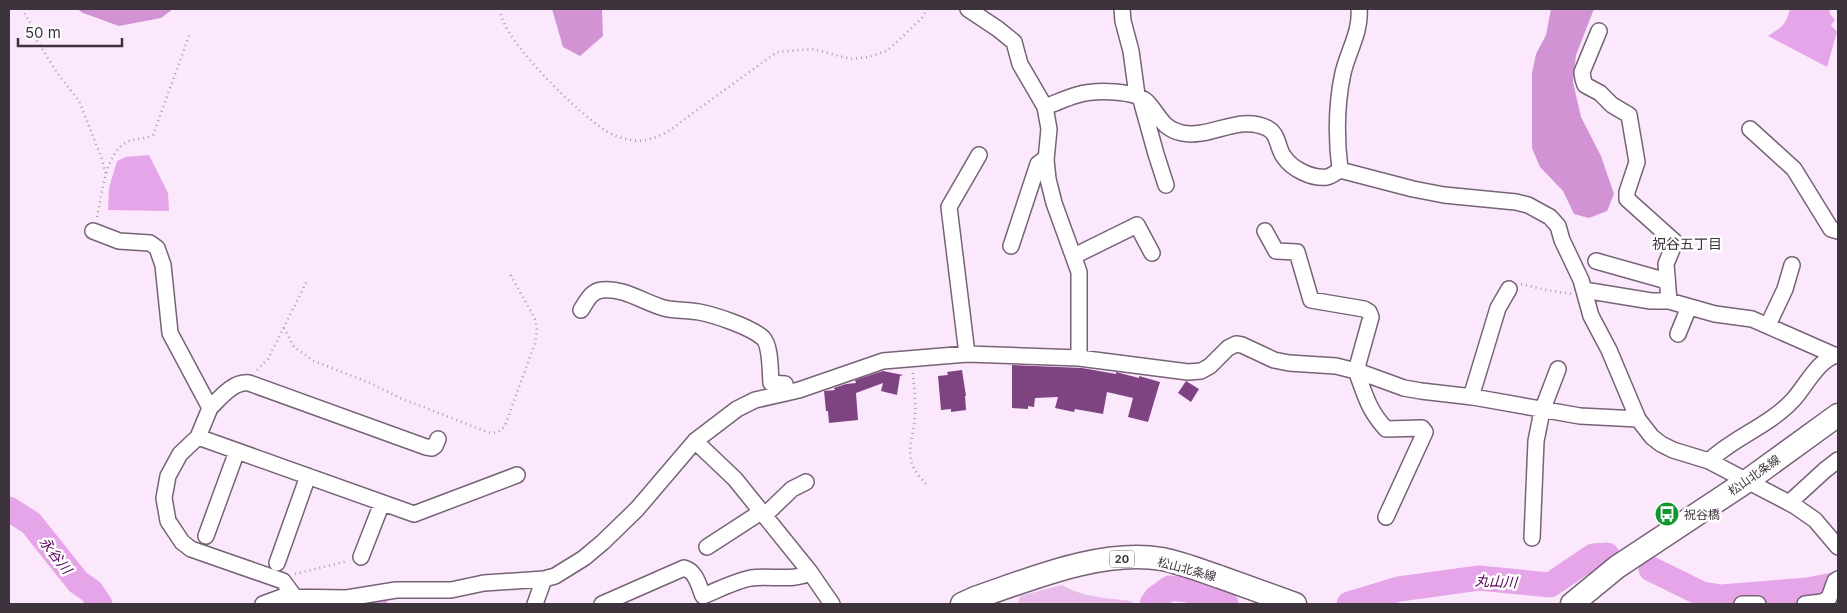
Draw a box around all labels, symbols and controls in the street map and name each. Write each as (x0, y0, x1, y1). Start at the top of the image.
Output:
scale bar (18, 15, 121, 47)
text: 50 m (25, 23, 61, 42)
district label: 祝谷五丁目 (1652, 235, 1722, 252)
street label: 松山北条線 (1725, 452, 1783, 498)
bus stop icon: 祝谷橋 (1654, 501, 1680, 527)
place label: 祝谷橋 (1684, 507, 1720, 522)
water label: 永谷川 (36, 533, 77, 578)
road number: 20 (1110, 550, 1134, 568)
street label: 松山北条線 (1156, 554, 1218, 584)
water label: 丸山川 (1475, 571, 1519, 591)

